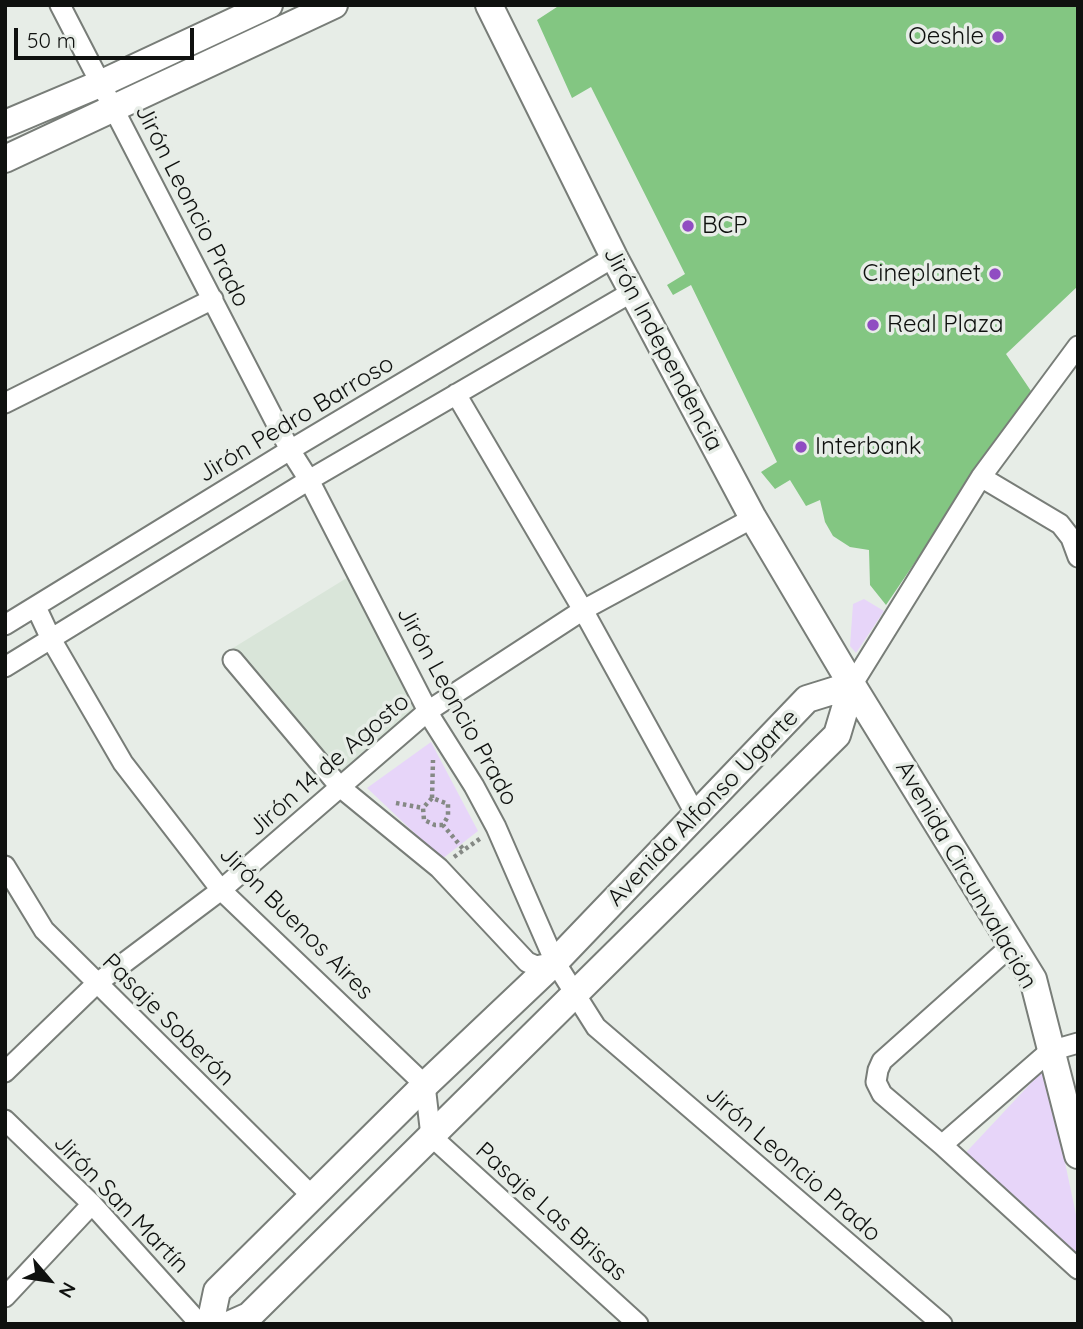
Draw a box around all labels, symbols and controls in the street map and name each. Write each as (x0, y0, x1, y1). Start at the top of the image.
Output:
scale bar (18, 14, 198, 58)
place label: Oeshle (908, 23, 984, 51)
text: 50 m (27, 27, 76, 53)
marker: Oeshle (990, 29, 1006, 45)
street label: Jirón Leoncio Prado (129, 100, 255, 312)
place label: BCP (702, 212, 748, 240)
marker: BCP (680, 218, 696, 234)
street label: Jirón Independencia (597, 242, 729, 456)
place label: Cineplanet (863, 260, 981, 288)
marker: Cineplanet (987, 266, 1003, 282)
place label: Real Plaza (887, 311, 1004, 339)
marker: Real Plaza (865, 317, 881, 333)
street label: Jirón Pedro Barroso (193, 349, 399, 489)
place label: Interbank (815, 433, 921, 461)
marker: Interbank (793, 439, 809, 455)
street label: Jirón Leoncio Prado (390, 601, 524, 811)
street label: Jirón 14 de Agosto (243, 687, 415, 843)
street label: Avenida Alfonso Ugarte (601, 704, 805, 912)
street label: Avenida Circunvalación (889, 756, 1043, 994)
street label: Jirón Buenos Aires (213, 840, 379, 1006)
street label: Pasaje Soberón (96, 948, 240, 1092)
street label: Jirón Leoncio Prado (699, 1080, 887, 1248)
street label: Jirón San Martín (47, 1128, 195, 1280)
street label: Pasaje Las Brisas (469, 1137, 633, 1287)
north arrow (14, 1245, 84, 1315)
text: N (53, 1278, 81, 1302)

